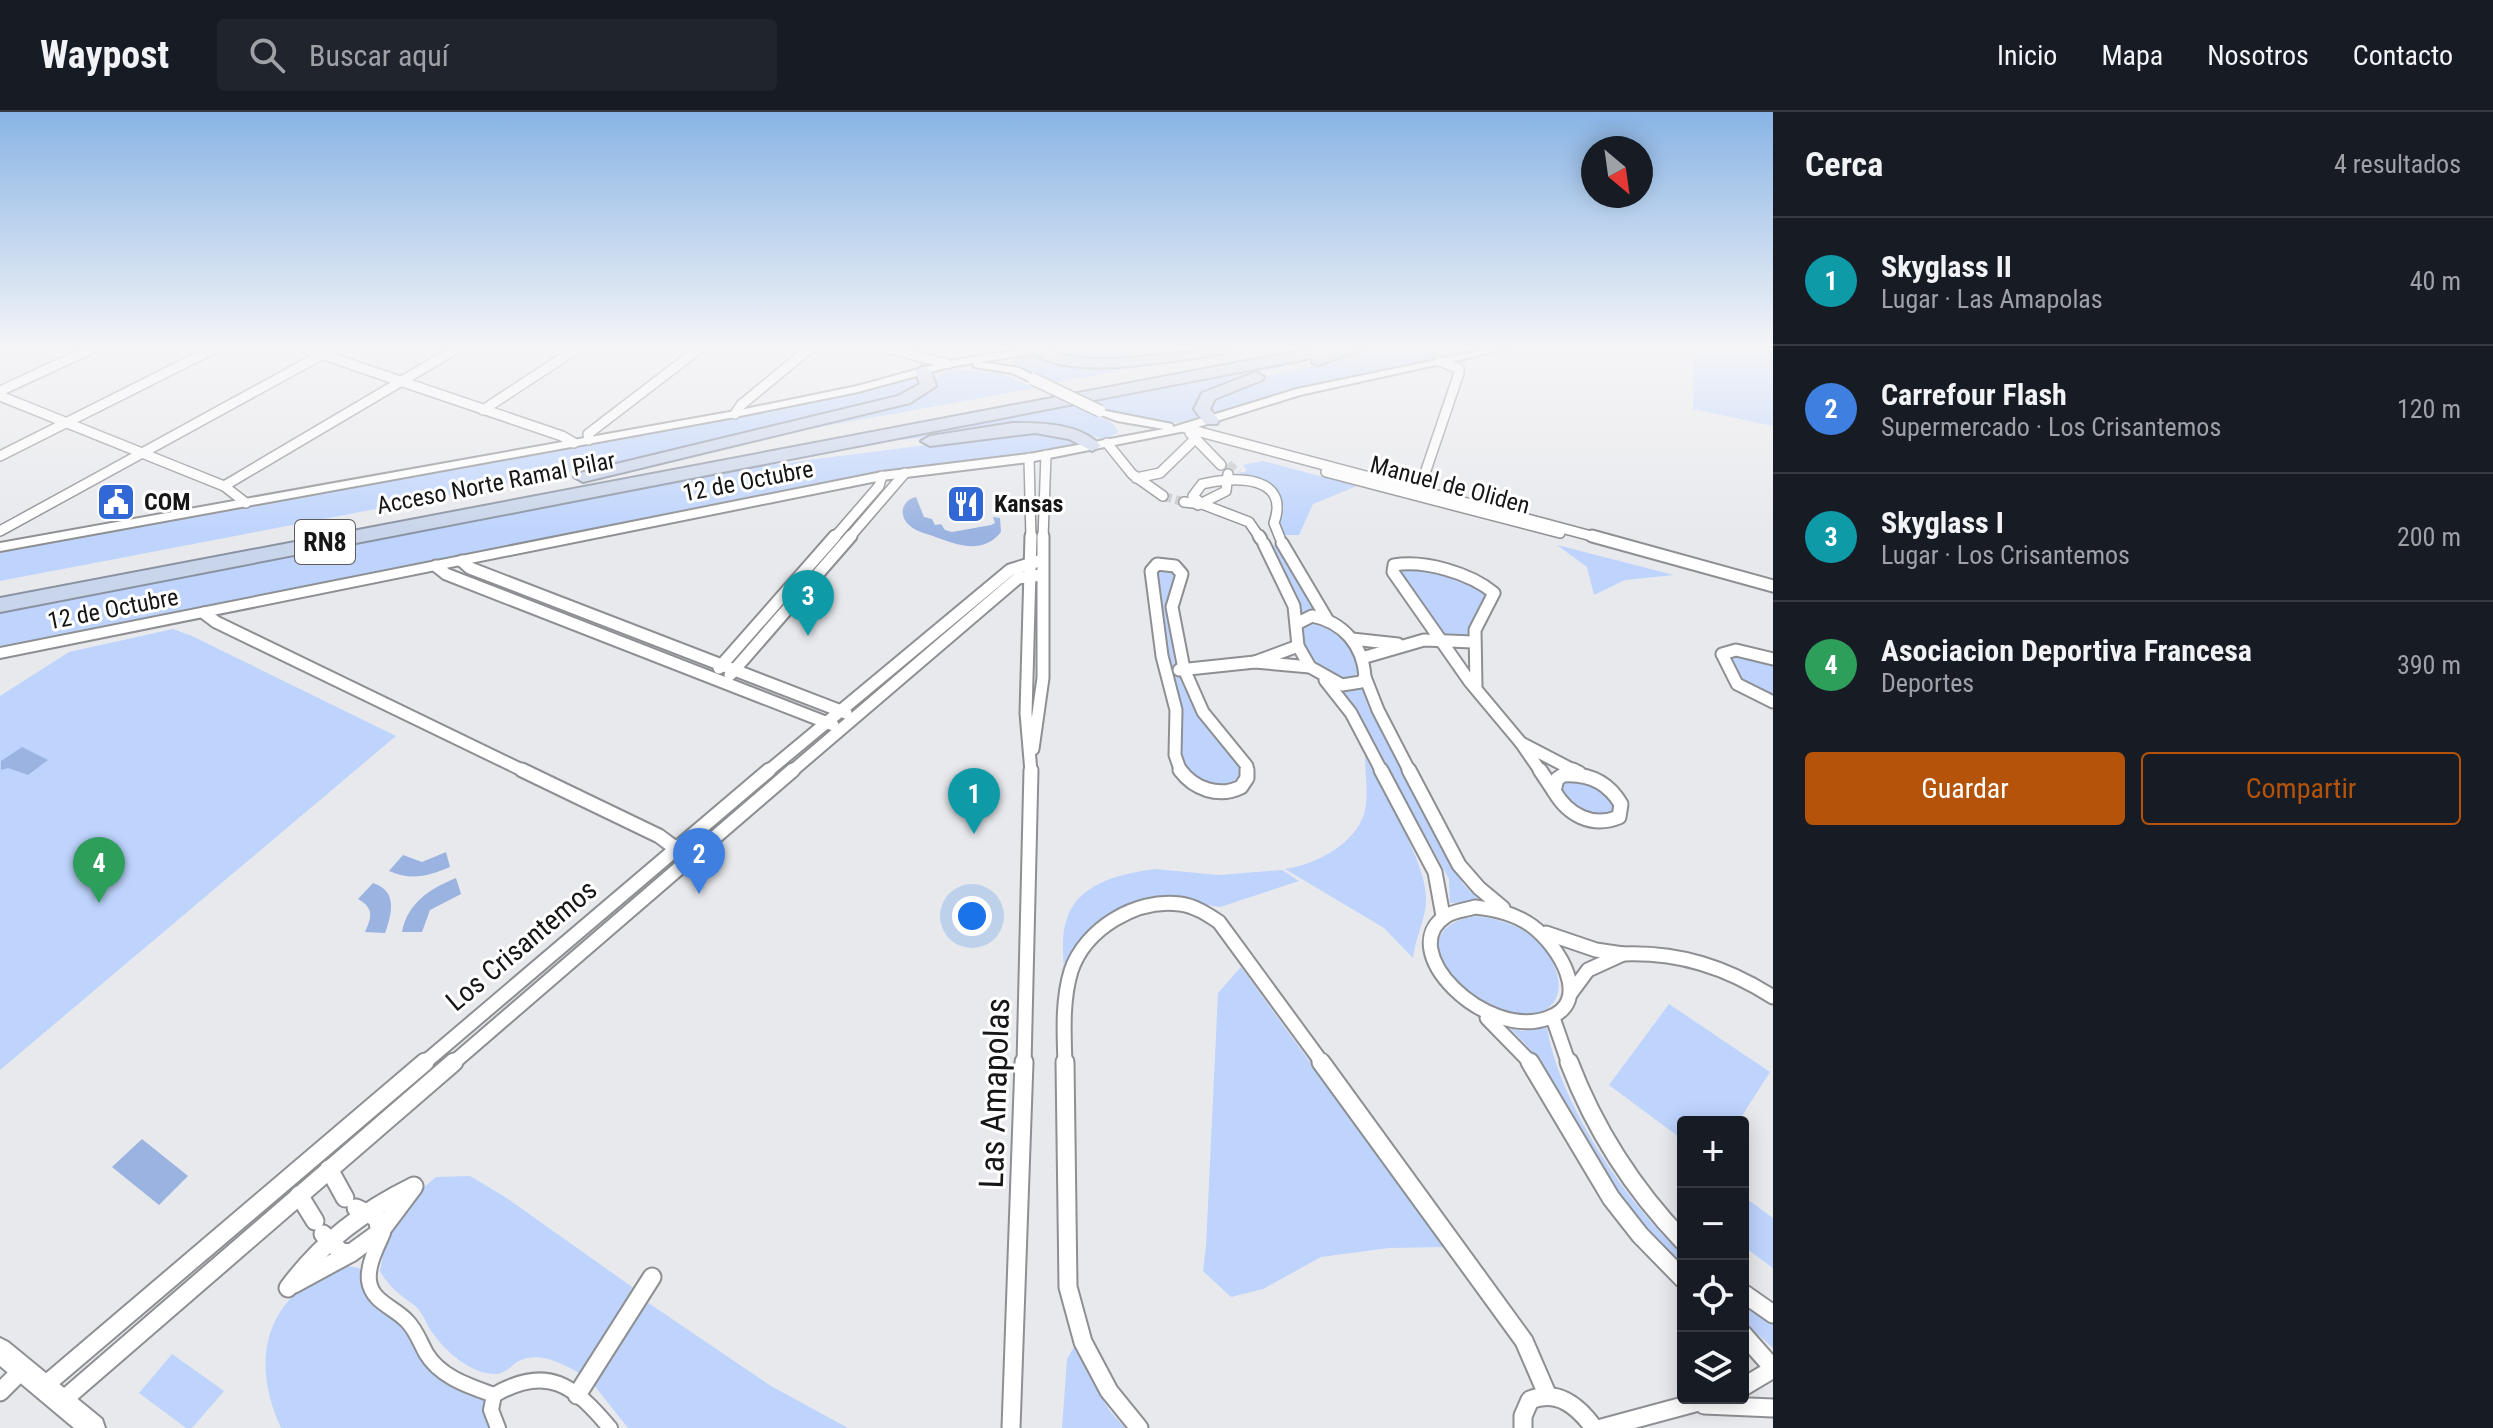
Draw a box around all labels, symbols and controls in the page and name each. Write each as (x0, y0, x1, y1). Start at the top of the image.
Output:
search box (217, 19, 777, 91)
text: Waypost (40, 33, 169, 77)
icon: search (245, 33, 289, 77)
text: Buscar aquí (309, 38, 449, 73)
text: Inicio (1997, 39, 2057, 72)
text: Mapa (2101, 39, 2163, 72)
text: Nosotros (2207, 39, 2309, 72)
text: Contacto (2353, 39, 2453, 72)
north arrow (1581, 136, 1653, 208)
text: Cerca (1805, 144, 1883, 184)
text: 4 resultados (2334, 149, 2461, 179)
text: Skyglass II (1881, 249, 2012, 284)
text: 1 (1824, 266, 1838, 296)
text: 40 m (2410, 266, 2461, 296)
text: Lugar · Las Amapolas (1881, 284, 2103, 314)
text: Carrefour Flash (1881, 377, 2067, 412)
text: 2 (1824, 394, 1838, 424)
text: 120 m (2397, 394, 2461, 424)
text: Supermercado · Los Crisantemos (1881, 412, 2221, 442)
street label: Acceso Norte Ramal Pilar (374, 446, 618, 520)
street label: Manuel de Oliden (1367, 450, 1533, 520)
street label: 12 de Octubre (680, 455, 816, 507)
public building icon: COM (95, 481, 137, 523)
restaurant icon: Kansas (945, 483, 987, 525)
place label: COM (144, 488, 190, 516)
place label: Kansas (994, 490, 1064, 518)
text: Skyglass I (1881, 505, 2004, 540)
road number: RN8 (295, 520, 355, 564)
text: 3 (1824, 522, 1838, 552)
text: 200 m (2397, 522, 2461, 552)
text: Lugar · Los Crisantemos (1881, 540, 2130, 570)
pin: 3 (782, 570, 834, 636)
street label: 12 de Octubre (45, 583, 181, 635)
text: Asociacion Deportiva Francesa (1881, 633, 2252, 668)
text: 4 (1824, 650, 1838, 680)
text: 390 m (2397, 650, 2461, 680)
text: Deportes (1881, 668, 1974, 698)
button: Guardar (1805, 752, 2125, 825)
button: Compartir (2141, 752, 2461, 825)
pin: 1 (948, 768, 1000, 834)
pin: 2 (673, 828, 725, 894)
pin: 4 (73, 837, 125, 903)
street label: Los Crisantemos (439, 873, 603, 1018)
your location (952, 896, 992, 936)
street label: Las Amapolas (971, 997, 1017, 1189)
map controls (1677, 1116, 1749, 1404)
button: + (1677, 1116, 1749, 1188)
button: − (1677, 1188, 1749, 1260)
button: locate (1677, 1260, 1749, 1332)
button: layers (1677, 1332, 1749, 1404)

